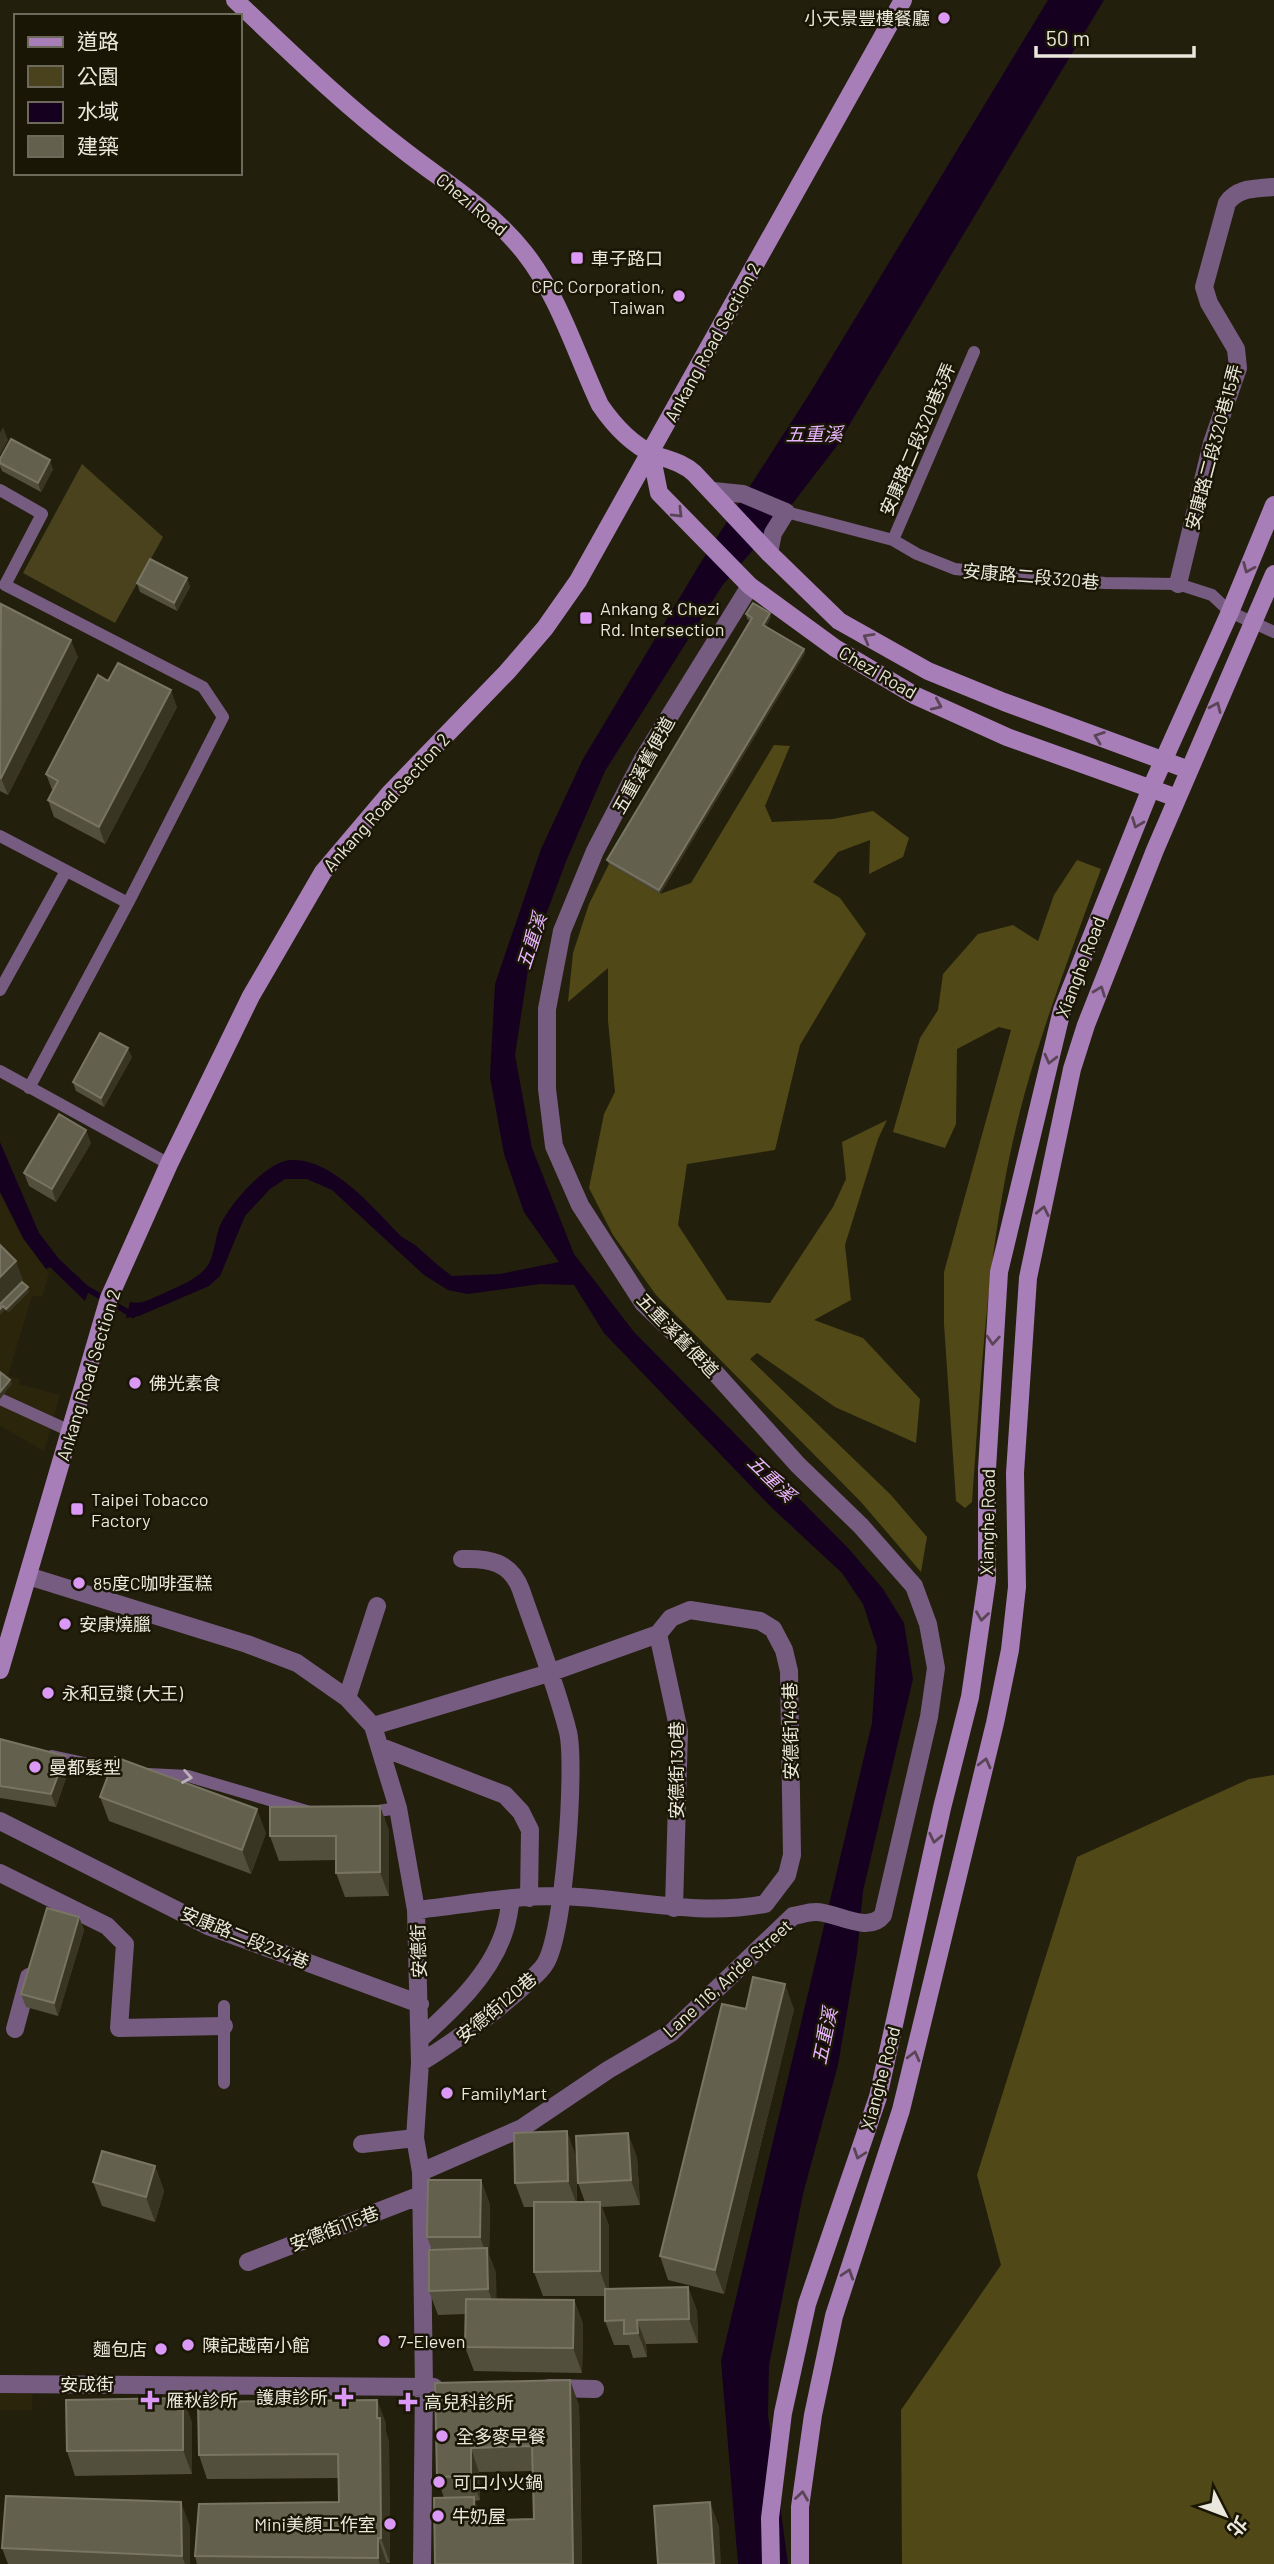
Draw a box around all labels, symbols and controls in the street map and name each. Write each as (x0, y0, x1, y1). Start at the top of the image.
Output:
place label: 小天景豐樓餐廳 (804, 7, 930, 29)
marker: 小天景豐樓餐廳 (936, 10, 952, 26)
legend (14, 14, 242, 175)
scale bar (1036, 14, 1194, 58)
text: 50 m (1046, 25, 1090, 50)
text: 道路 (77, 28, 119, 53)
text: 公園 (77, 63, 119, 88)
text: 水域 (77, 98, 119, 123)
text: 建築 (77, 133, 119, 158)
street label: Chezi Road (432, 168, 512, 240)
place label: 車子路口 (591, 247, 663, 269)
marker: 車子路口 (569, 250, 585, 266)
street label: Ankang Road Section 2 (659, 259, 765, 425)
place label: CPC Corporation, Taiwan (531, 275, 665, 318)
marker: CPC Corporation, Taiwan (671, 288, 687, 304)
street label: 安康路二段320巷3弄 (875, 359, 959, 519)
street label: 安康路二段320巷15弄 (1180, 362, 1246, 532)
water label: 五重溪 (785, 422, 845, 445)
one-way arrow (669, 504, 682, 517)
street label: 安康路二段320巷 (962, 559, 1100, 593)
one-way arrow (1242, 561, 1256, 573)
place label: Ankang & Chezi Rd. Intersection (600, 597, 724, 640)
marker: Ankang & Chezi Rd. Intersection (578, 610, 594, 626)
one-way arrow (863, 633, 876, 646)
street label: Chezi Road (835, 641, 921, 703)
one-way arrow (930, 697, 942, 711)
one-way arrow (1208, 702, 1222, 715)
street label: 五重溪舊便道 (607, 712, 679, 818)
street label: Ankang Road Section 2 (318, 728, 454, 876)
one-way arrow (1094, 731, 1106, 745)
one-way arrow (1132, 817, 1146, 829)
water label: 五重溪 (511, 907, 552, 972)
street label: Xianghe Road (1051, 913, 1109, 1021)
one-way arrow (1091, 986, 1105, 998)
one-way arrow (1044, 1053, 1058, 1065)
one-way arrow (1034, 1205, 1049, 1217)
street label: Ankang Road Section 2 (51, 1286, 125, 1464)
street label: 五重溪舊便道 (633, 1289, 723, 1381)
one-way arrow (986, 1334, 1001, 1345)
place label: 佛光素食 (149, 1372, 221, 1394)
marker: 佛光素食 (127, 1375, 143, 1391)
water label: 五重溪 (744, 1450, 803, 1508)
street label: Xianghe Road (975, 1469, 999, 1575)
place label: Taipei Tobacco Factory (91, 1488, 209, 1531)
marker: Taipei Tobacco Factory (69, 1501, 85, 1517)
place label: 85度C咖啡蛋糕 (93, 1572, 213, 1594)
marker: 85度C咖啡蛋糕 (71, 1575, 87, 1591)
one-way arrow (974, 1610, 989, 1622)
place label: 安康燒臘 (79, 1613, 151, 1635)
marker: 安康燒臘 (57, 1616, 73, 1632)
place label: 永和豆漿 (大王) (62, 1682, 183, 1704)
street label: 安德街148巷 (778, 1682, 802, 1780)
marker: 永和豆漿 (大王) (40, 1685, 56, 1701)
street label: 安德街130巷 (665, 1721, 687, 1819)
place label: 曼都髮型 (49, 1756, 121, 1778)
one-way arrow (977, 1758, 991, 1770)
marker: 曼都髮型 (27, 1759, 43, 1775)
one-way arrow (181, 1769, 193, 1784)
one-way arrow (929, 1832, 944, 1844)
street label: 安康路二段234巷 (177, 1901, 313, 1973)
street label: Lane 116, An'de Street (658, 1914, 796, 2042)
street label: 安德街 (406, 1924, 430, 1978)
street label: 安德街120巷 (451, 1967, 541, 2047)
water label: 五重溪 (807, 2003, 842, 2066)
street label: Xianghe Road (856, 2024, 904, 2132)
one-way arrow (906, 2050, 920, 2062)
place label: FamilyMart (461, 2082, 547, 2104)
marker: FamilyMart (439, 2085, 455, 2101)
one-way arrow (853, 2147, 867, 2160)
street label: 安德街115巷 (286, 2201, 382, 2255)
one-way arrow (840, 2268, 855, 2280)
place label: 7-Eleven (398, 2330, 466, 2352)
marker: 7-Eleven (376, 2333, 392, 2349)
place label: 陳記越南小館 (202, 2334, 310, 2356)
marker: 陳記越南小館 (180, 2337, 196, 2353)
place label: 麵包店 (93, 2338, 147, 2360)
marker: 麵包店 (153, 2341, 169, 2357)
street label: 安成街 (60, 2373, 114, 2395)
place label: 護康診所 (256, 2386, 328, 2408)
marker: 護康診所 (334, 2387, 354, 2407)
place label: 雁秋診所 (166, 2389, 238, 2411)
marker: 雁秋診所 (140, 2390, 160, 2410)
place label: 高兒科診所 (424, 2391, 514, 2413)
marker: 高兒科診所 (398, 2392, 418, 2412)
place label: 全多麥早餐 (456, 2425, 546, 2447)
marker: 全多麥早餐 (434, 2428, 450, 2444)
place label: 可口小火鍋 (453, 2471, 543, 2493)
marker: 可口小火鍋 (431, 2474, 447, 2490)
north arrow (1190, 2480, 1260, 2550)
one-way arrow (794, 2490, 809, 2502)
place label: 牛奶屋 (452, 2505, 506, 2527)
marker: 牛奶屋 (430, 2508, 446, 2524)
text: 北 (1223, 2512, 1253, 2541)
place label: Mini美顏工作室 (254, 2513, 376, 2535)
marker: Mini美顏工作室 (382, 2516, 398, 2532)

